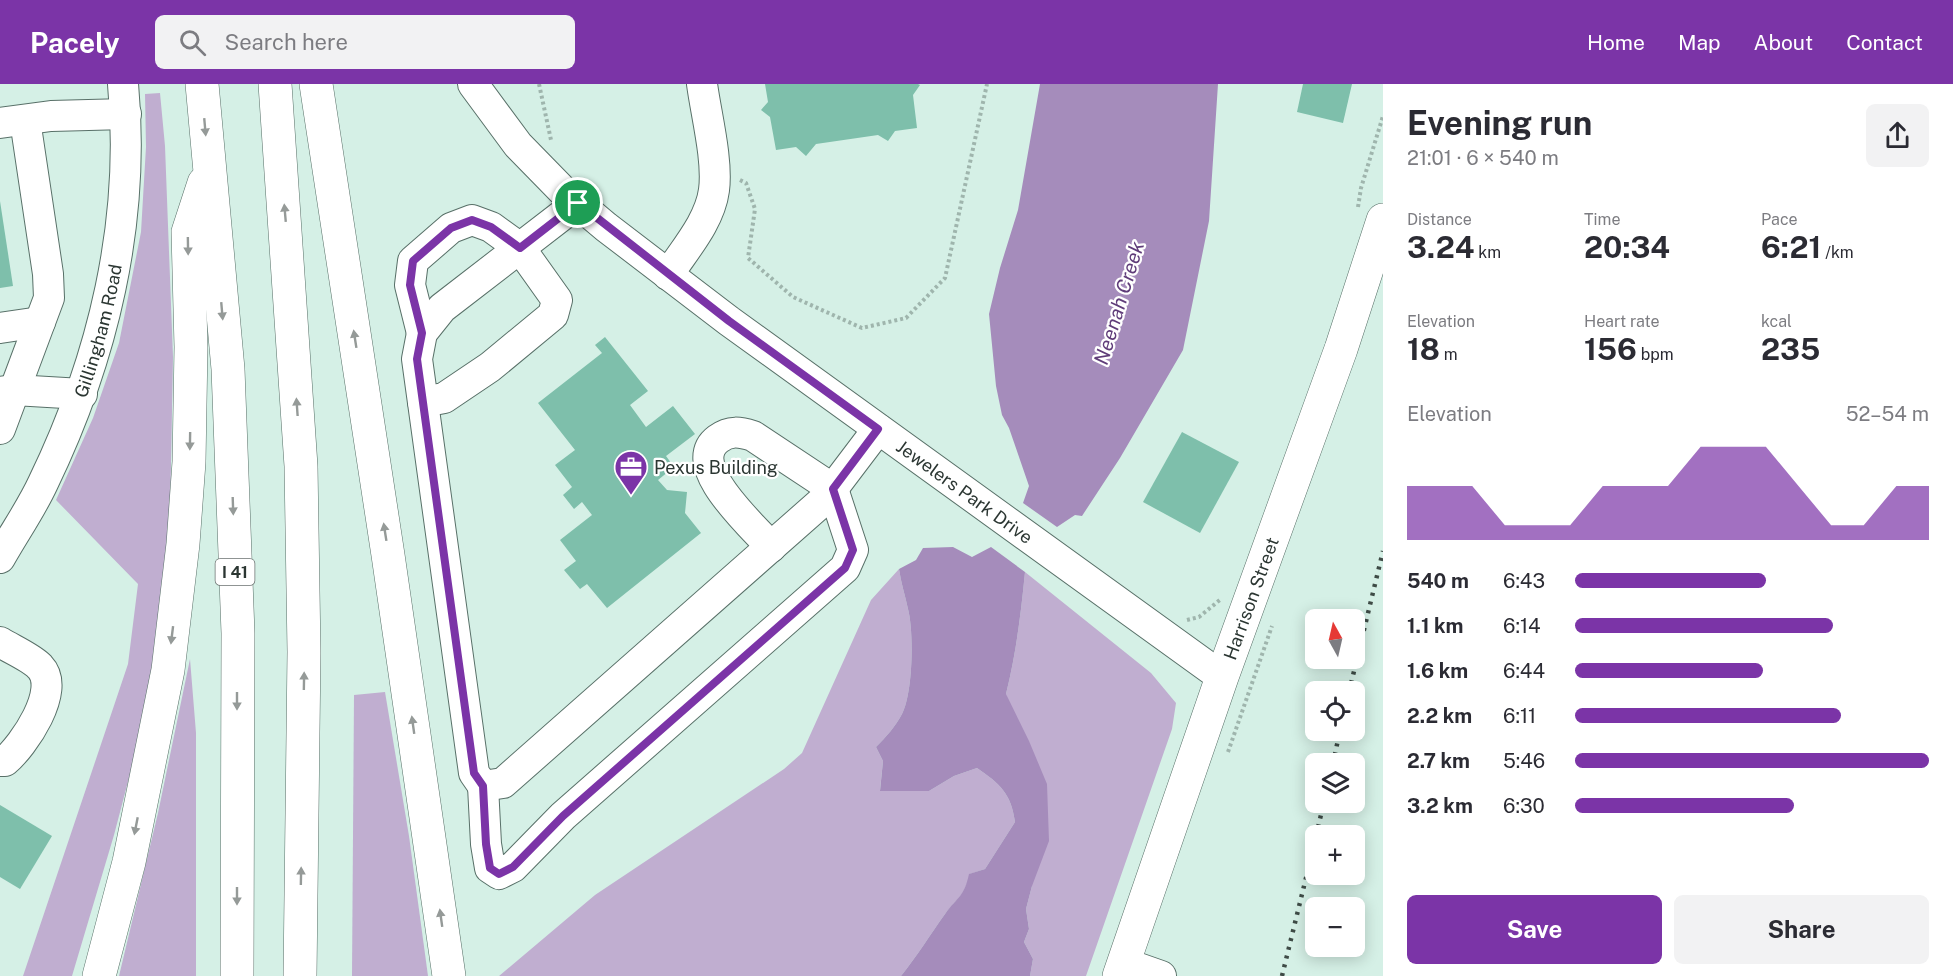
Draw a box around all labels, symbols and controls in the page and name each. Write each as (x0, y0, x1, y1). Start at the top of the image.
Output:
search box (155, 15, 575, 69)
text: Pacely (30, 26, 119, 59)
icon: search (176, 26, 209, 59)
text: Search here (224, 29, 348, 55)
text: Home (1587, 30, 1645, 55)
text: Map (1678, 30, 1721, 55)
text: About (1754, 30, 1813, 55)
text: Contact (1846, 30, 1923, 55)
text: Evening run (1407, 104, 1592, 142)
button: share (1866, 104, 1929, 167)
one-way arrow (200, 117, 210, 136)
text: 21:01 · 6 × 540 m (1407, 146, 1559, 170)
pin (552, 177, 603, 228)
icon: arrive (561, 186, 594, 219)
one-way arrow (280, 203, 290, 222)
text: Distance (1407, 210, 1472, 229)
text: Time (1584, 210, 1620, 229)
text: Pace (1761, 210, 1798, 229)
text: 3.24 (1407, 229, 1474, 265)
text: 20:34 (1584, 229, 1670, 265)
text: 6:21 (1761, 229, 1821, 265)
one-way arrow (184, 236, 193, 255)
water label: Neenah Creek (1089, 238, 1149, 367)
text: km (1474, 243, 1501, 262)
text: /km (1821, 243, 1854, 262)
street label: Gillingham Road (70, 262, 125, 400)
one-way arrow (217, 302, 227, 321)
text: Elevation (1407, 312, 1475, 331)
text: Heart rate (1584, 312, 1660, 331)
text: kcal (1761, 312, 1792, 331)
one-way arrow (350, 330, 359, 349)
text: 18 (1407, 331, 1440, 367)
text: 156 (1584, 331, 1637, 367)
text: 235 (1761, 331, 1820, 367)
text: m (1440, 345, 1458, 364)
text: bpm (1637, 345, 1674, 364)
one-way arrow (293, 398, 302, 417)
text: Elevation (1407, 402, 1492, 426)
text: 52–54 m (1846, 402, 1929, 426)
one-way arrow (185, 431, 194, 450)
street label: Jewelers Park Drive (893, 435, 1037, 547)
office icon: Pexus Building (613, 449, 649, 496)
place label: Pexus Building (654, 457, 778, 478)
one-way arrow (228, 497, 237, 516)
one-way arrow (380, 523, 389, 542)
street label: Harrison Street (1219, 534, 1282, 662)
road number: I 41 (216, 559, 254, 585)
text: 540 m (1407, 569, 1469, 593)
text: 6:43 (1503, 569, 1545, 593)
north arrow (1305, 609, 1365, 669)
map controls (1305, 609, 1365, 957)
text: 1.1 km (1407, 614, 1464, 638)
text: 6:14 (1503, 614, 1541, 638)
one-way arrow (168, 625, 177, 644)
text: 1.6 km (1407, 659, 1468, 683)
text: 6:44 (1503, 659, 1545, 683)
one-way arrow (299, 671, 309, 690)
button: locate (1305, 681, 1365, 741)
one-way arrow (232, 691, 242, 710)
text: 2.2 km (1407, 704, 1472, 728)
text: 6:11 (1503, 704, 1536, 728)
one-way arrow (408, 715, 417, 734)
text: 2.7 km (1407, 749, 1470, 773)
text: 5:46 (1503, 749, 1545, 773)
button: layers (1305, 753, 1365, 813)
text: 3.2 km (1407, 794, 1473, 818)
text: 6:30 (1503, 794, 1545, 818)
one-way arrow (131, 817, 141, 836)
button: + (1305, 825, 1365, 885)
one-way arrow (297, 866, 306, 885)
one-way arrow (232, 886, 242, 905)
button: Save (1407, 895, 1662, 964)
button: Share (1674, 895, 1929, 964)
button: − (1305, 897, 1365, 957)
one-way arrow (436, 908, 445, 927)

